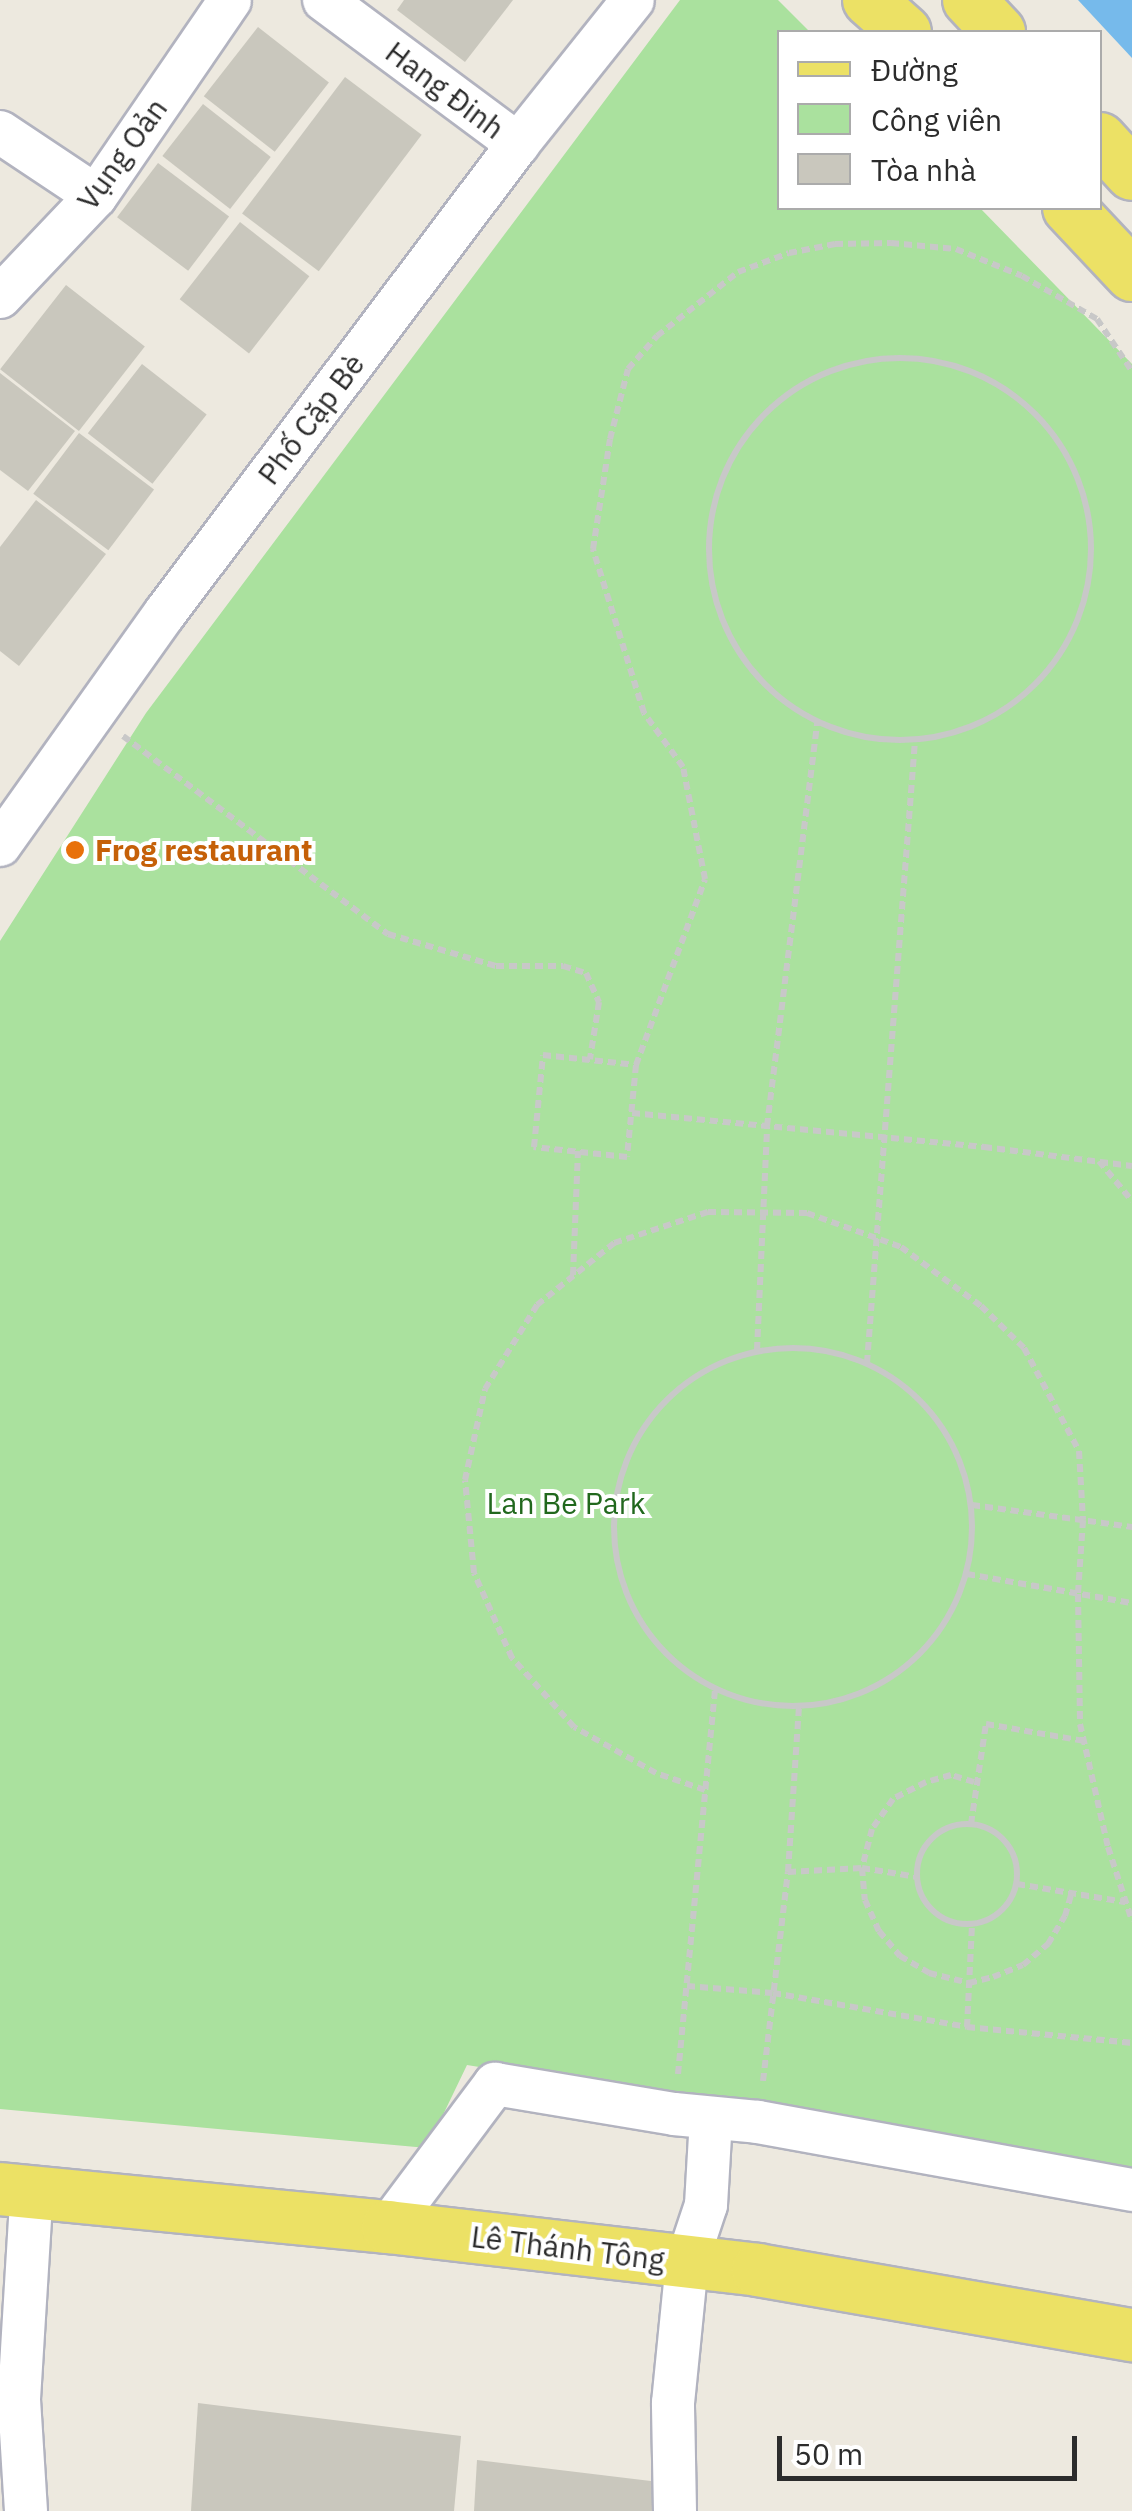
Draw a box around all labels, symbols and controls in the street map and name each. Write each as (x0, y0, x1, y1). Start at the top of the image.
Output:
legend (777, 30, 1102, 210)
street label: Hang Đinh (379, 34, 511, 146)
text: Đường (871, 50, 958, 89)
street label: Vụng Oản (70, 91, 174, 217)
text: Công viên (871, 100, 1002, 139)
text: Tòa nhà (871, 150, 976, 189)
street label: Phố Cặp Bè (250, 347, 372, 491)
place label: Frog restaurant (95, 832, 312, 868)
marker: Frog restaurant (64, 839, 86, 861)
park label: Lan Be Park (487, 1485, 645, 1521)
street label: Lê Thánh Tông (469, 2218, 667, 2278)
scale bar (782, 2416, 1082, 2478)
text: 50 m (794, 2434, 863, 2473)

